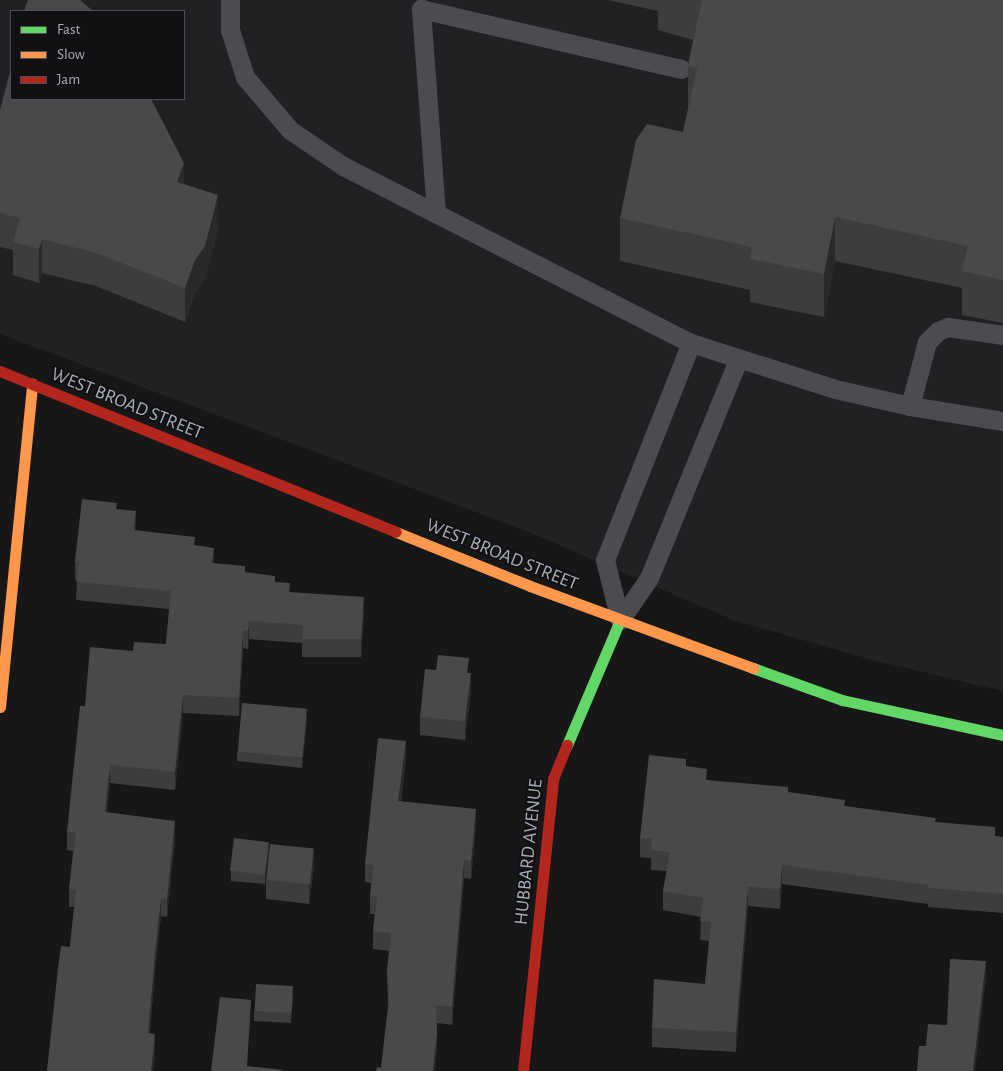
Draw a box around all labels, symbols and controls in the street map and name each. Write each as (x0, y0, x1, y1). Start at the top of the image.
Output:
legend (10, 10, 185, 100)
text: Fast (57, 22, 80, 37)
text: Slow (57, 47, 85, 62)
text: Jam (57, 72, 80, 87)
street label: WEST BROAD STREET (48, 363, 206, 445)
street label: WEST BROAD STREET (423, 514, 581, 596)
street label: HUBBARD AVENUE (510, 778, 548, 926)

